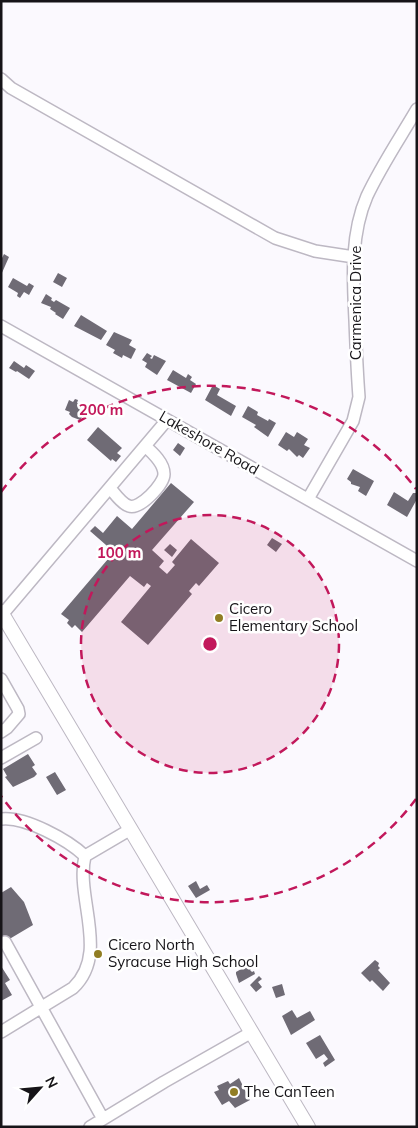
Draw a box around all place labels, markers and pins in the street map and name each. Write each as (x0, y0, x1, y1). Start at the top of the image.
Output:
place label: Cicero Elementary School (229, 599, 358, 635)
marker: Cicero Elementary School (213, 612, 225, 624)
centre of rings (201, 635, 219, 653)
place label: Cicero North Syracuse High School (108, 935, 258, 971)
marker: Cicero North Syracuse High School (92, 948, 104, 960)
place label: The CanTeen (244, 1082, 335, 1101)
marker: The CanTeen (228, 1086, 240, 1098)

